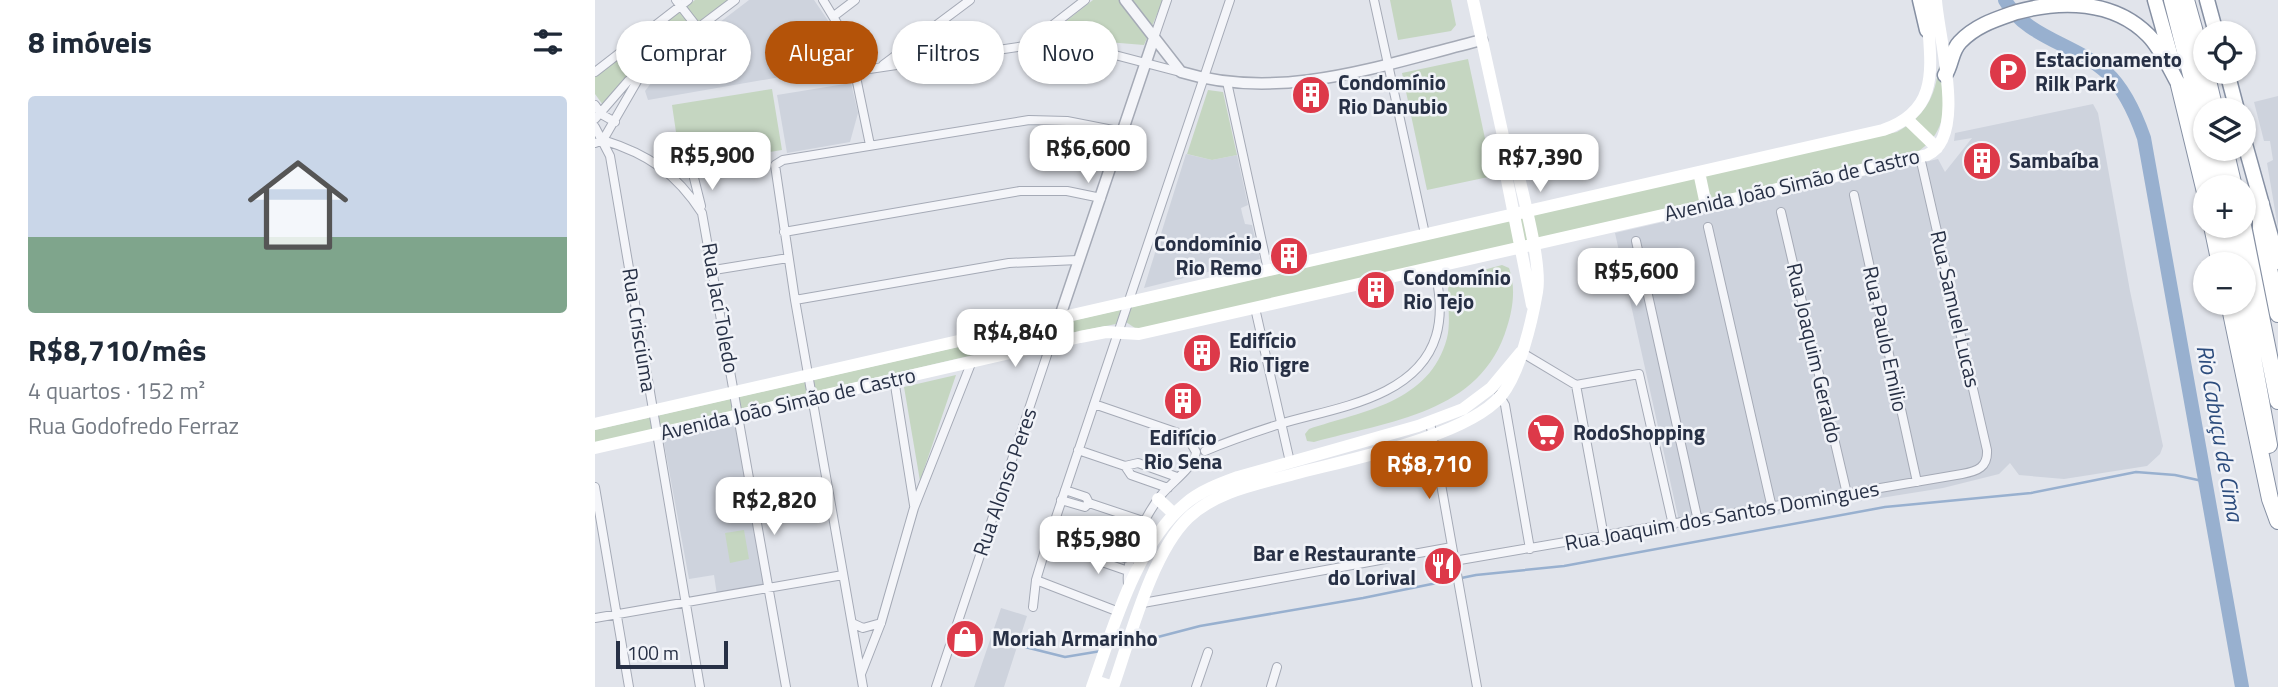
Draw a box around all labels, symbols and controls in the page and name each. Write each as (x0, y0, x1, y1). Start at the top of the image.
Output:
text: 8 imóveis (28, 19, 152, 65)
chip: Comprar (616, 21, 751, 84)
chip: Alugar (765, 21, 878, 84)
chip: Filtros (892, 21, 1004, 84)
chip: Novo (1018, 21, 1118, 84)
map controls (2193, 21, 2256, 315)
button: locate (2193, 21, 2256, 84)
icon: filters (529, 23, 567, 61)
place label: Estacionamento Rilk Park (2035, 43, 2182, 99)
parking icon: Estacionamento Rilk Park (1987, 51, 2029, 93)
place label: Condomínio Rio Danubio (1338, 66, 1448, 122)
building icon: Condomínio Rio Danubio (1290, 74, 1332, 116)
button: layers (2193, 98, 2256, 161)
pin: R$6,600 (1023, 125, 1153, 185)
text: R$6,600 (1046, 130, 1130, 165)
pin: R$5,900 (647, 132, 777, 192)
pin: R$7,390 (1475, 134, 1605, 194)
text: R$5,900 (670, 137, 754, 172)
text: R$7,390 (1498, 139, 1582, 174)
street label: Avenida João Simão de Castro (1661, 139, 1923, 229)
building icon: Sambaíba (1961, 140, 2003, 182)
icon: home (235, 142, 361, 268)
place label: Sambaíba (2009, 144, 2099, 176)
button: + (2193, 175, 2256, 238)
place label: Condomínio Rio Remo (1154, 227, 1262, 283)
street label: Rua Samuel Lucas (1922, 227, 1990, 391)
building icon: Condomínio Rio Remo (1268, 235, 1310, 277)
street label: Rua Jací Toledo (694, 240, 748, 376)
pin: R$5,600 (1571, 248, 1701, 308)
button: − (2193, 252, 2256, 315)
text: R$5,600 (1594, 253, 1678, 288)
street label: Rua Joaquim Geraldo (1779, 259, 1851, 446)
place label: Condomínio Rio Tejo (1403, 261, 1511, 317)
street label: Rua Paulo Emilio (1855, 263, 1917, 415)
street label: Rua Crisciúma (614, 266, 666, 395)
building icon: Condomínio Rio Tejo (1355, 269, 1397, 311)
pin: R$4,840 (950, 310, 1080, 369)
text: R$4,840 (973, 314, 1057, 349)
place label: Edifício Rio Tigre (1229, 324, 1309, 380)
text: R$8,710/mês (28, 327, 206, 373)
building icon: Edifício Rio Tigre (1181, 332, 1223, 374)
water label: Rio Cabuçu de Cima (2188, 342, 2253, 525)
street label: Avenida João Simão de Castro (657, 358, 919, 448)
text: 4 quartos · 152 m² (28, 373, 205, 408)
building icon: Edifício Rio Sena (1162, 380, 1204, 422)
street label: Rua Alonso Peres (964, 403, 1044, 560)
text: Rua Godofredo Ferraz (28, 408, 239, 443)
supermarket icon: RodoShopping (1525, 412, 1567, 454)
place label: RodoShopping (1573, 416, 1705, 448)
place label: Edifício Rio Sena (1144, 421, 1223, 477)
pin: R$8,710 (1364, 442, 1494, 501)
text: R$8,710 (1387, 446, 1471, 481)
street label: Rua Joaquim dos Santos Domingues (1562, 472, 1882, 558)
pin: R$2,820 (709, 477, 839, 537)
text: R$2,820 (732, 482, 816, 517)
pin: R$5,980 (1033, 516, 1163, 576)
text: R$5,980 (1056, 521, 1140, 556)
place label: Bar e Restaurante do Lorival (1253, 537, 1416, 593)
restaurant icon: Bar e Restaurante do Lorival (1422, 545, 1464, 587)
shop icon: Moriah Armarinho (944, 618, 986, 660)
place label: Moriah Armarinho (992, 622, 1158, 654)
scale bar (616, 638, 728, 670)
text: 100 m (627, 638, 679, 667)

